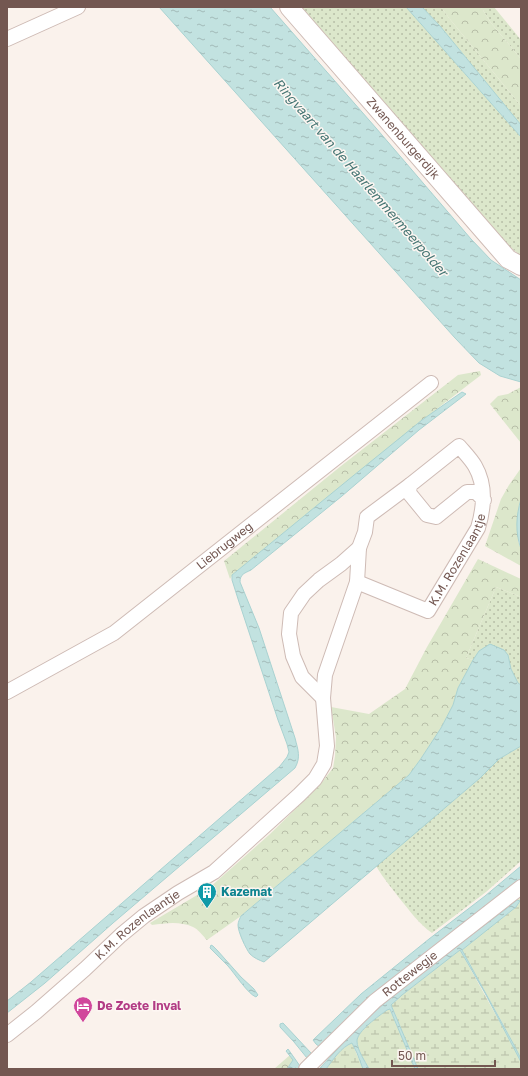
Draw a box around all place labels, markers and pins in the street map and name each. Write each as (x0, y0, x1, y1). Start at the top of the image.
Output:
building icon: Kazemat (196, 881, 218, 909)
place label: Kazemat (221, 884, 272, 899)
hotel icon: De Zoete Inval (72, 995, 94, 1023)
place label: De Zoete Inval (97, 998, 181, 1013)

